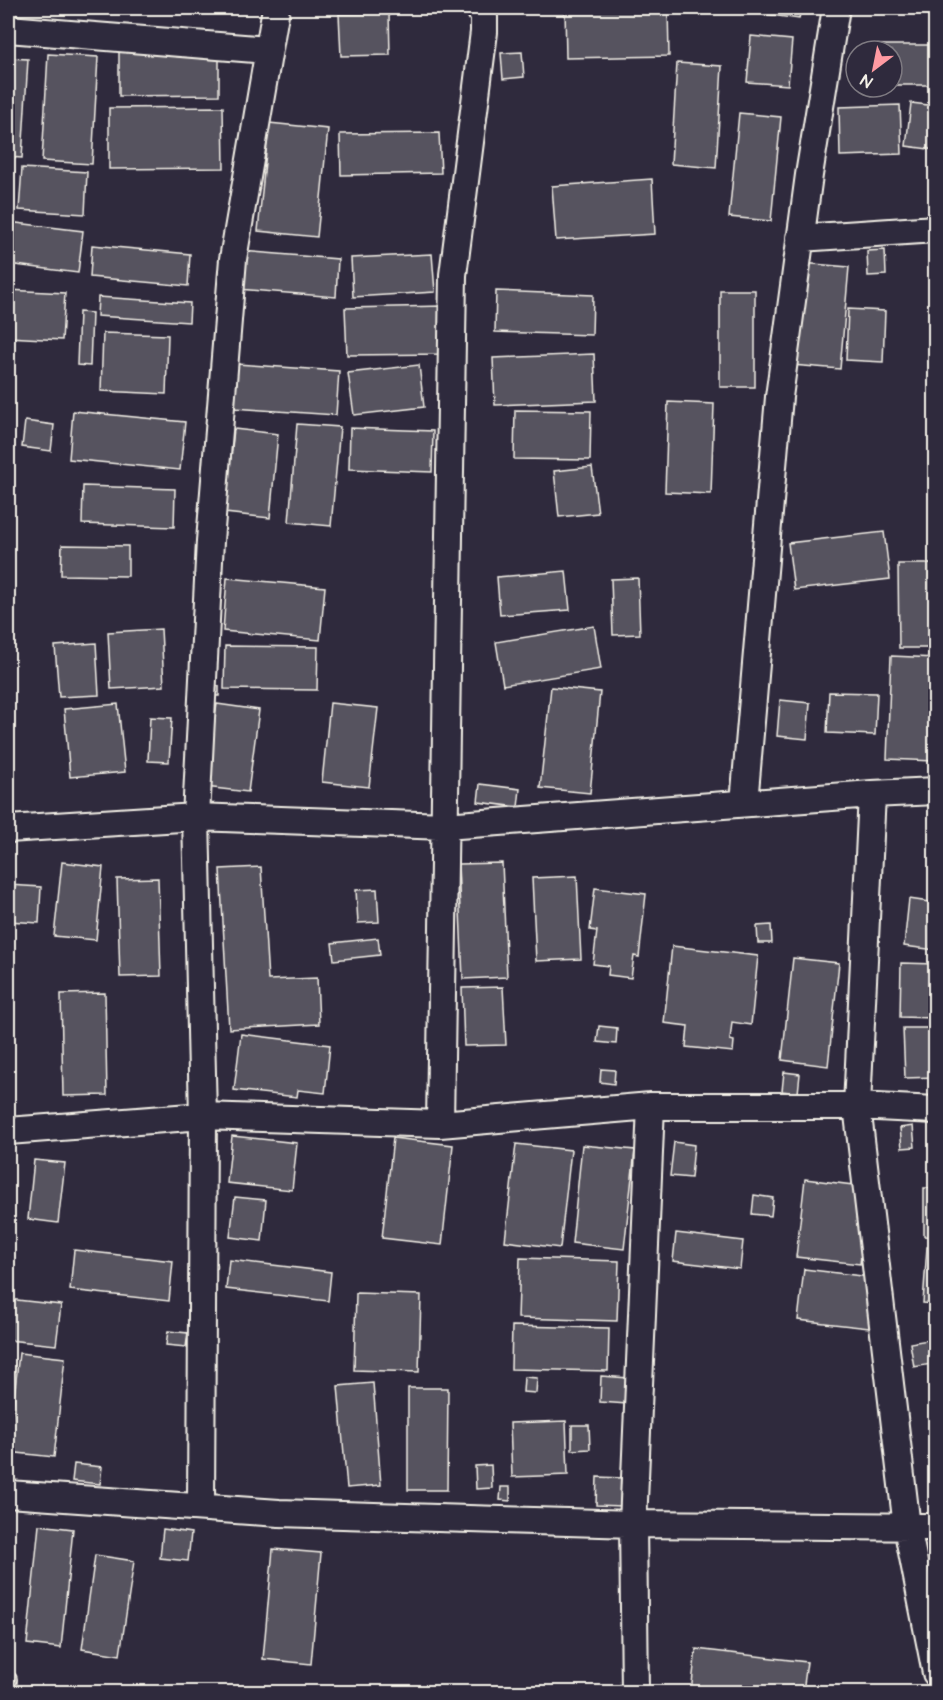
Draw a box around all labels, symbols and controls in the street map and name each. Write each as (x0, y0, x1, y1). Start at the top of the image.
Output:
north arrow (844, 39, 904, 99)
text: N (856, 69, 877, 93)

